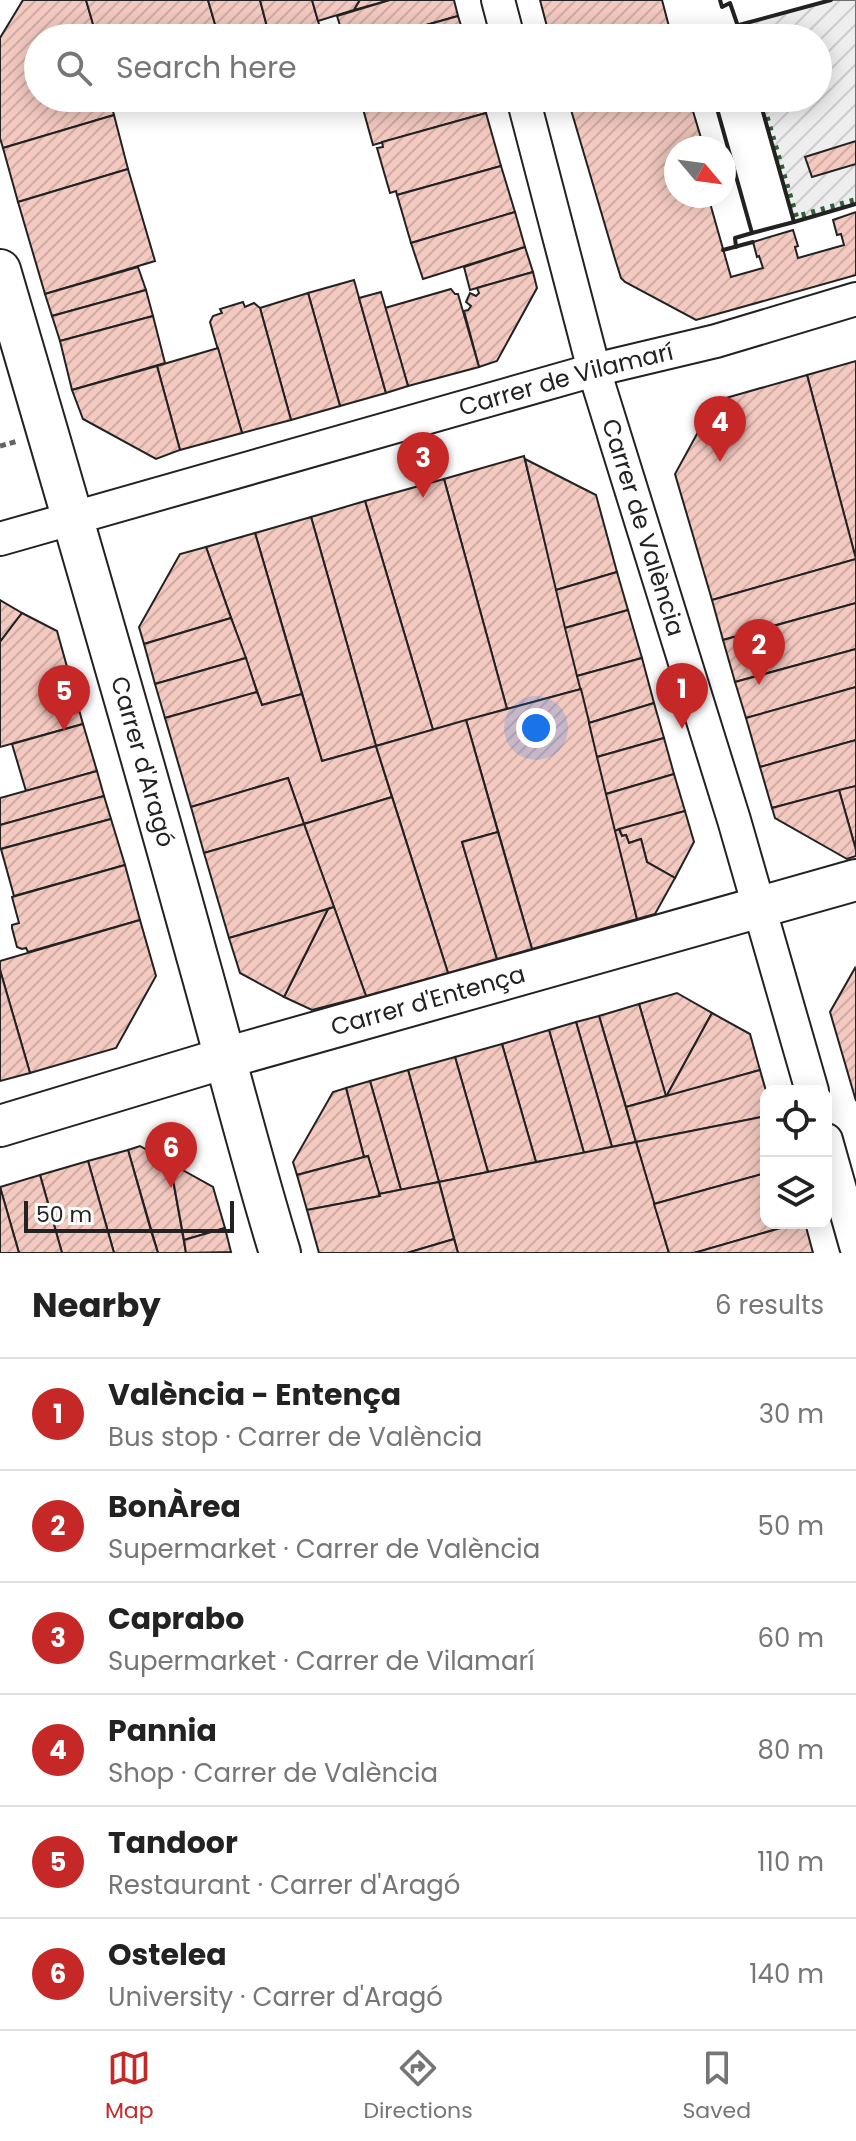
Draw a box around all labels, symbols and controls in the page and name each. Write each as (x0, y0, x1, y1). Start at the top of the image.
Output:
search box (24, 24, 832, 112)
icon: search (52, 46, 96, 90)
text: Search here (116, 46, 297, 89)
north arrow (664, 136, 736, 208)
street label: Carrer de Vilamarí (455, 335, 676, 424)
pin: 4 (694, 396, 746, 462)
street label: Carrer de València (594, 415, 693, 640)
pin: 3 (397, 432, 449, 498)
pin: 2 (733, 619, 785, 685)
pin: 1 (656, 663, 708, 729)
pin: 5 (38, 665, 90, 731)
street label: Carrer d'Aragó (103, 672, 183, 851)
your location (516, 708, 556, 748)
street label: Carrer d'Entença (327, 957, 529, 1043)
map controls (760, 1085, 832, 1229)
button: locate (760, 1085, 832, 1157)
pin: 6 (145, 1122, 197, 1188)
button: layers (760, 1157, 832, 1229)
scale bar (24, 1197, 234, 1233)
text: 50 m (36, 1199, 92, 1230)
text: Nearby (32, 1281, 161, 1329)
text: 6 results (715, 1287, 824, 1323)
text: València - Entença (108, 1373, 401, 1416)
text: 1 (53, 1396, 63, 1432)
text: 30 m (759, 1396, 824, 1432)
text: Bus stop · Carrer de València (108, 1419, 482, 1455)
text: BonÀrea (108, 1485, 241, 1528)
text: 2 (51, 1508, 65, 1544)
text: 50 m (758, 1508, 824, 1544)
text: Supermarket · Carrer de València (108, 1531, 540, 1567)
text: Caprabo (108, 1597, 244, 1640)
text: 3 (50, 1620, 66, 1656)
text: 60 m (757, 1620, 824, 1656)
text: Supermarket · Carrer de Vilamarí (108, 1643, 535, 1679)
text: Pannia (108, 1709, 217, 1752)
text: 4 (49, 1732, 67, 1768)
text: 80 m (758, 1732, 824, 1768)
text: Shop · Carrer de València (108, 1755, 438, 1791)
text: Tandoor (108, 1821, 238, 1864)
text: 5 (50, 1844, 66, 1880)
text: 110 m (757, 1844, 824, 1880)
text: Restaurant · Carrer d'Aragó (108, 1867, 460, 1903)
text: Ostelea (108, 1933, 227, 1976)
text: 6 (50, 1956, 66, 1992)
text: 140 m (749, 1956, 824, 1992)
text: University · Carrer d'Aragó (108, 1979, 443, 2015)
tab: Map (105, 2046, 154, 2127)
tab: Directions (363, 2046, 473, 2127)
tab: Saved (682, 2046, 751, 2127)

